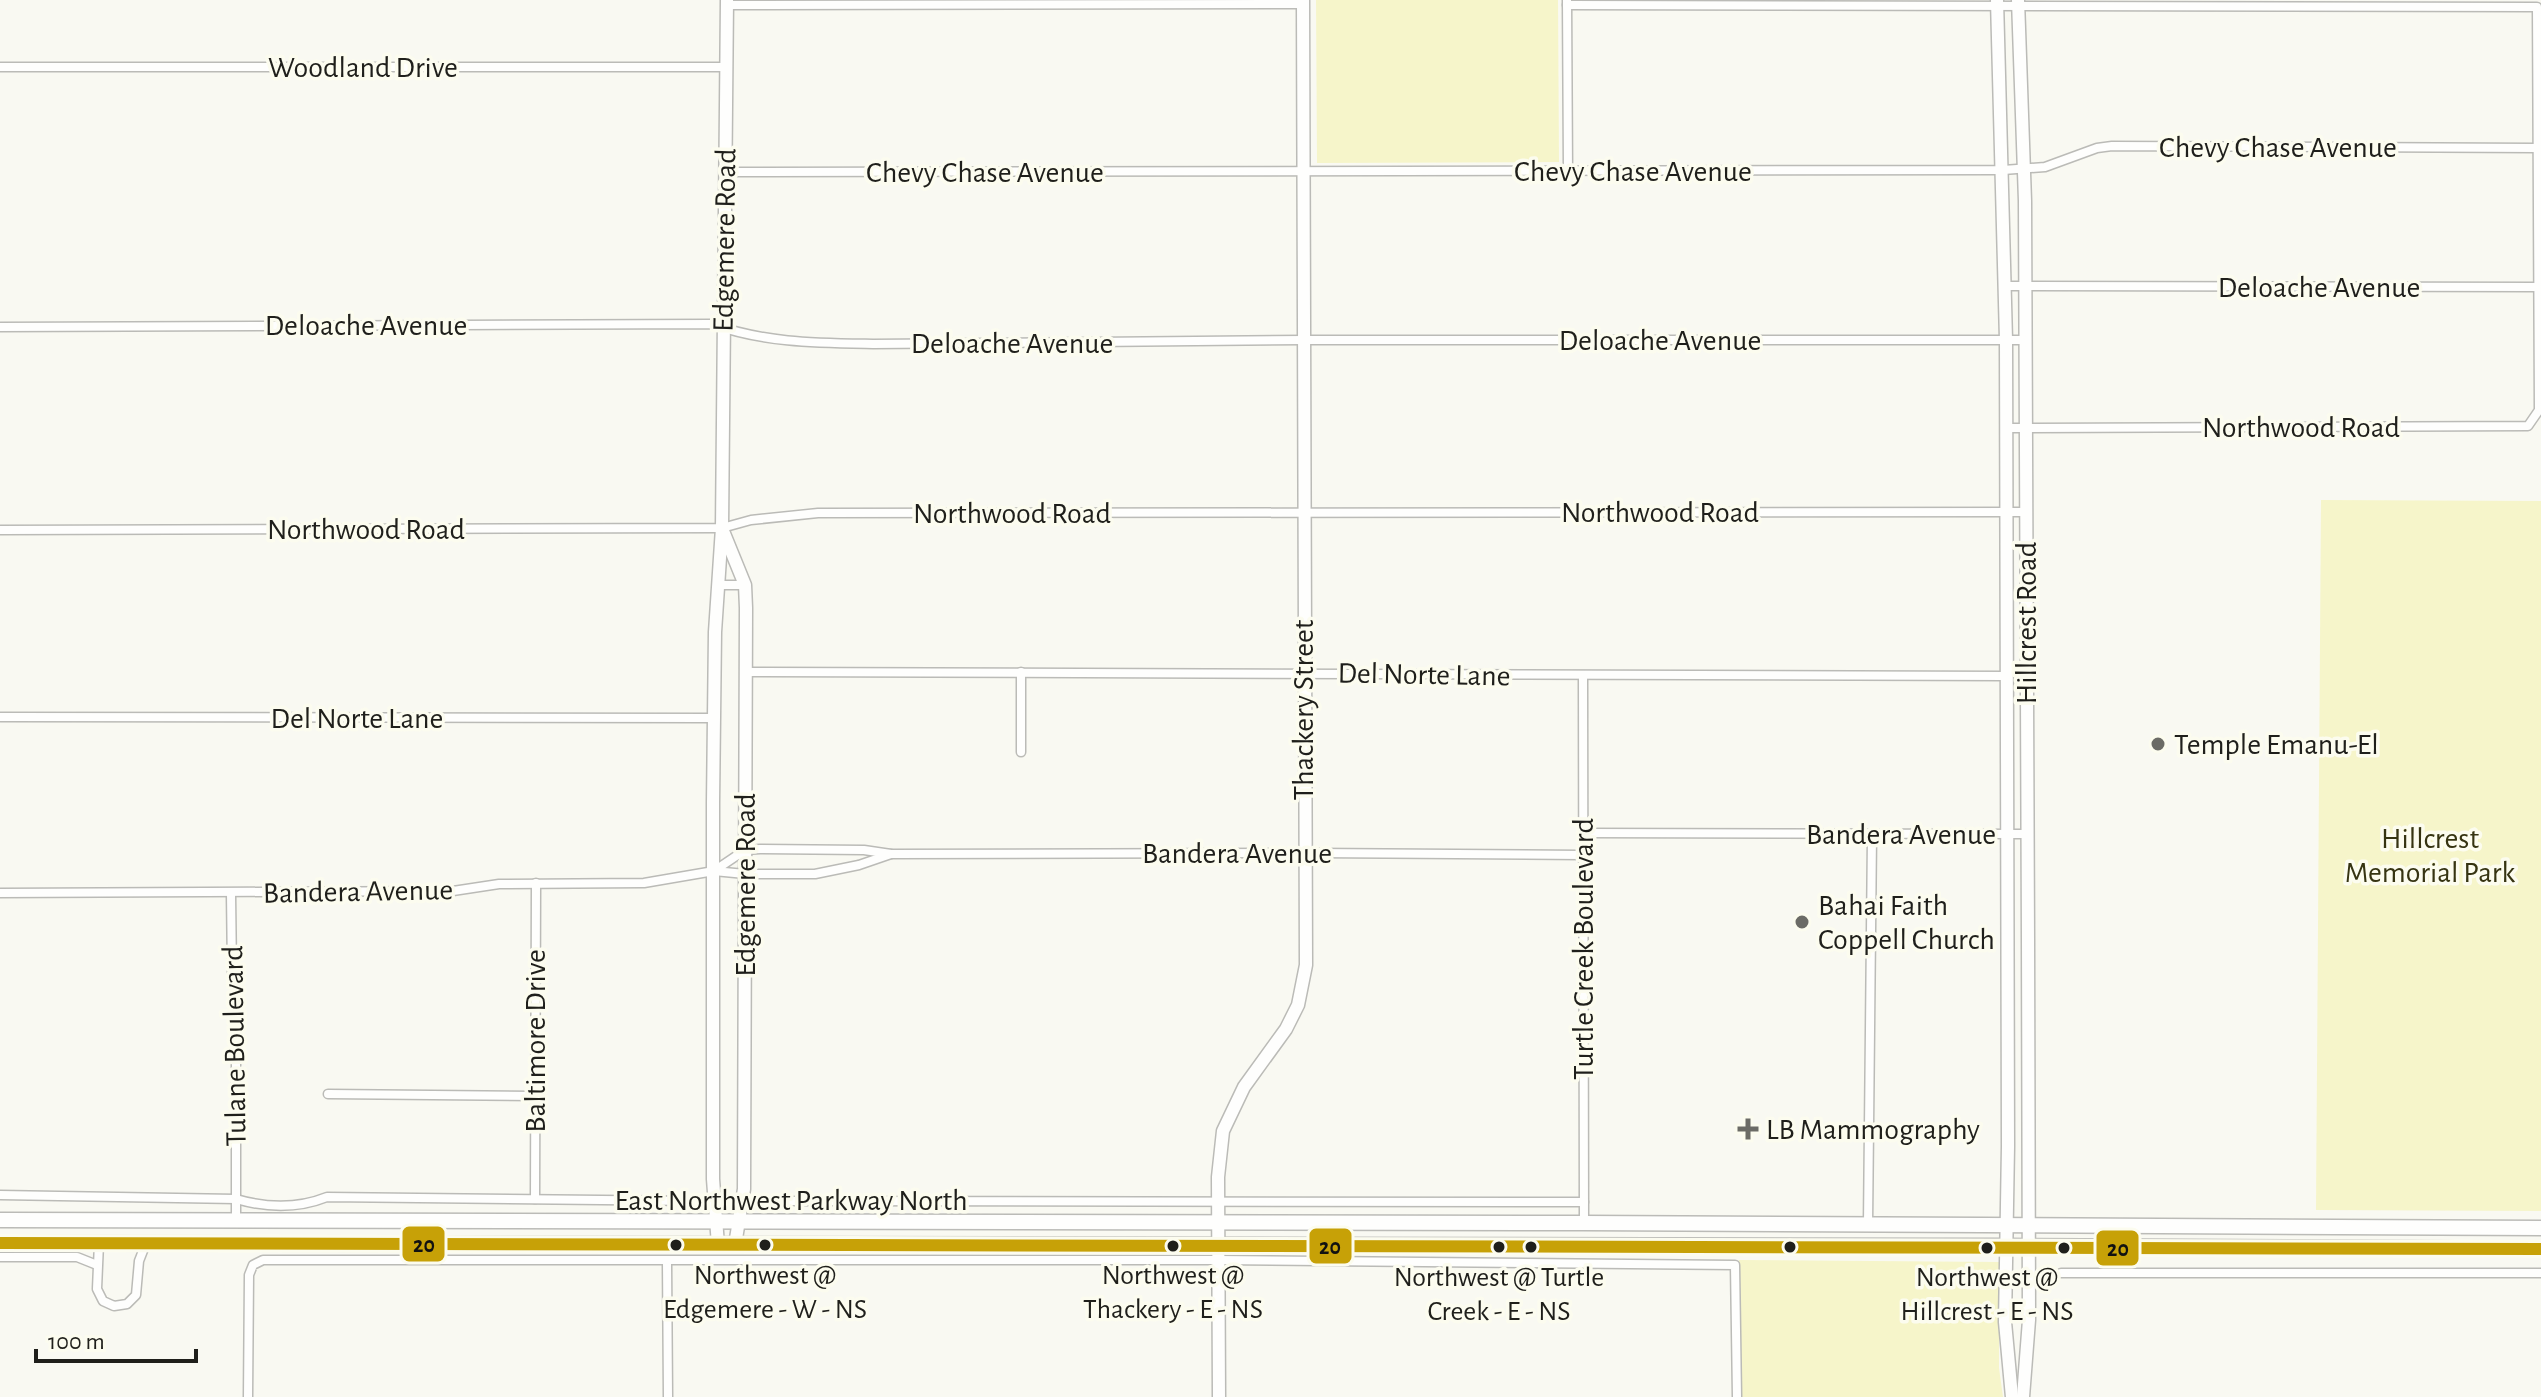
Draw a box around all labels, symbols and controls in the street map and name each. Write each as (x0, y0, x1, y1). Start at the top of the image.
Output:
street label: Woodland Drive (268, 53, 458, 83)
street label: Chevy Chase Avenue (2159, 133, 2397, 163)
street label: Edgemere Road (708, 148, 742, 332)
street label: Chevy Chase Avenue (1514, 157, 1752, 187)
street label: Chevy Chase Avenue (866, 158, 1104, 188)
street label: Deloache Avenue (2218, 273, 2420, 303)
street label: Deloache Avenue (265, 311, 467, 341)
street label: Deloache Avenue (1559, 326, 1761, 356)
street label: Deloache Avenue (911, 329, 1113, 359)
street label: Northwood Road (2202, 413, 2400, 443)
street label: Northwood Road (1561, 498, 1759, 528)
street label: Northwood Road (913, 499, 1111, 529)
street label: Northwood Road (267, 515, 465, 545)
street label: Hillcrest Road (2012, 542, 2042, 704)
street label: Thackery Street (1289, 619, 1319, 800)
street label: Del Norte Lane (1337, 658, 1511, 692)
street label: Del Norte Lane (271, 704, 443, 734)
place label: Temple Emanu-El (2174, 730, 2379, 760)
marker: Temple Emanu-El (2149, 735, 2167, 753)
street label: Edgemere Road (731, 793, 761, 977)
street label: Turtle Creek Boulevard (1569, 818, 1599, 1080)
street label: Bandera Avenue (1806, 820, 1996, 850)
park label: Hillcrest Memorial Park (2345, 824, 2515, 888)
street label: Bandera Avenue (1142, 839, 1332, 869)
street label: Bandera Avenue (263, 875, 453, 909)
place label: Bahai Faith Coppell Church (1818, 891, 1995, 955)
marker: Bahai Faith Coppell Church (1793, 913, 1811, 931)
street label: Tulane Boulevard (218, 945, 252, 1147)
street label: Baltimore Drive (521, 949, 551, 1133)
place label: LB Mammography (1766, 1115, 1980, 1145)
marker: LB Mammography (1737, 1118, 1759, 1140)
street label: East Northwest Parkway North (614, 1186, 968, 1216)
line badge: 20 (401, 1225, 446, 1263)
line badge: 20 (1308, 1227, 1353, 1265)
line badge: 20 (2095, 1229, 2140, 1267)
text: 20 (413, 1234, 435, 1256)
text: 20 (1319, 1236, 1341, 1258)
unlabelled marker (668, 1237, 684, 1253)
marker: Northwest @ Edgemere - W - NS (757, 1237, 773, 1253)
marker: Northwest @ Thackery - E - NS (1165, 1238, 1181, 1254)
text: 20 (2107, 1238, 2129, 1260)
marker: Northwest @ Turtle Creek - E - NS (1491, 1239, 1507, 1255)
unlabelled marker (1523, 1239, 1539, 1255)
unlabelled marker (1782, 1239, 1798, 1255)
marker: Northwest @ Hillcrest - E - NS (1979, 1240, 1995, 1256)
unlabelled marker (2056, 1240, 2072, 1256)
place label: Northwest @ Edgemere - W - NS (663, 1262, 867, 1324)
place label: Northwest @ Thackery - E - NS (1083, 1262, 1263, 1324)
place label: Northwest @ Turtle Creek - E - NS (1394, 1264, 1604, 1326)
place label: Northwest @ Hillcrest - E - NS (1900, 1264, 2074, 1326)
scale bar (36, 1313, 196, 1363)
text: 100 m (48, 1330, 105, 1354)

